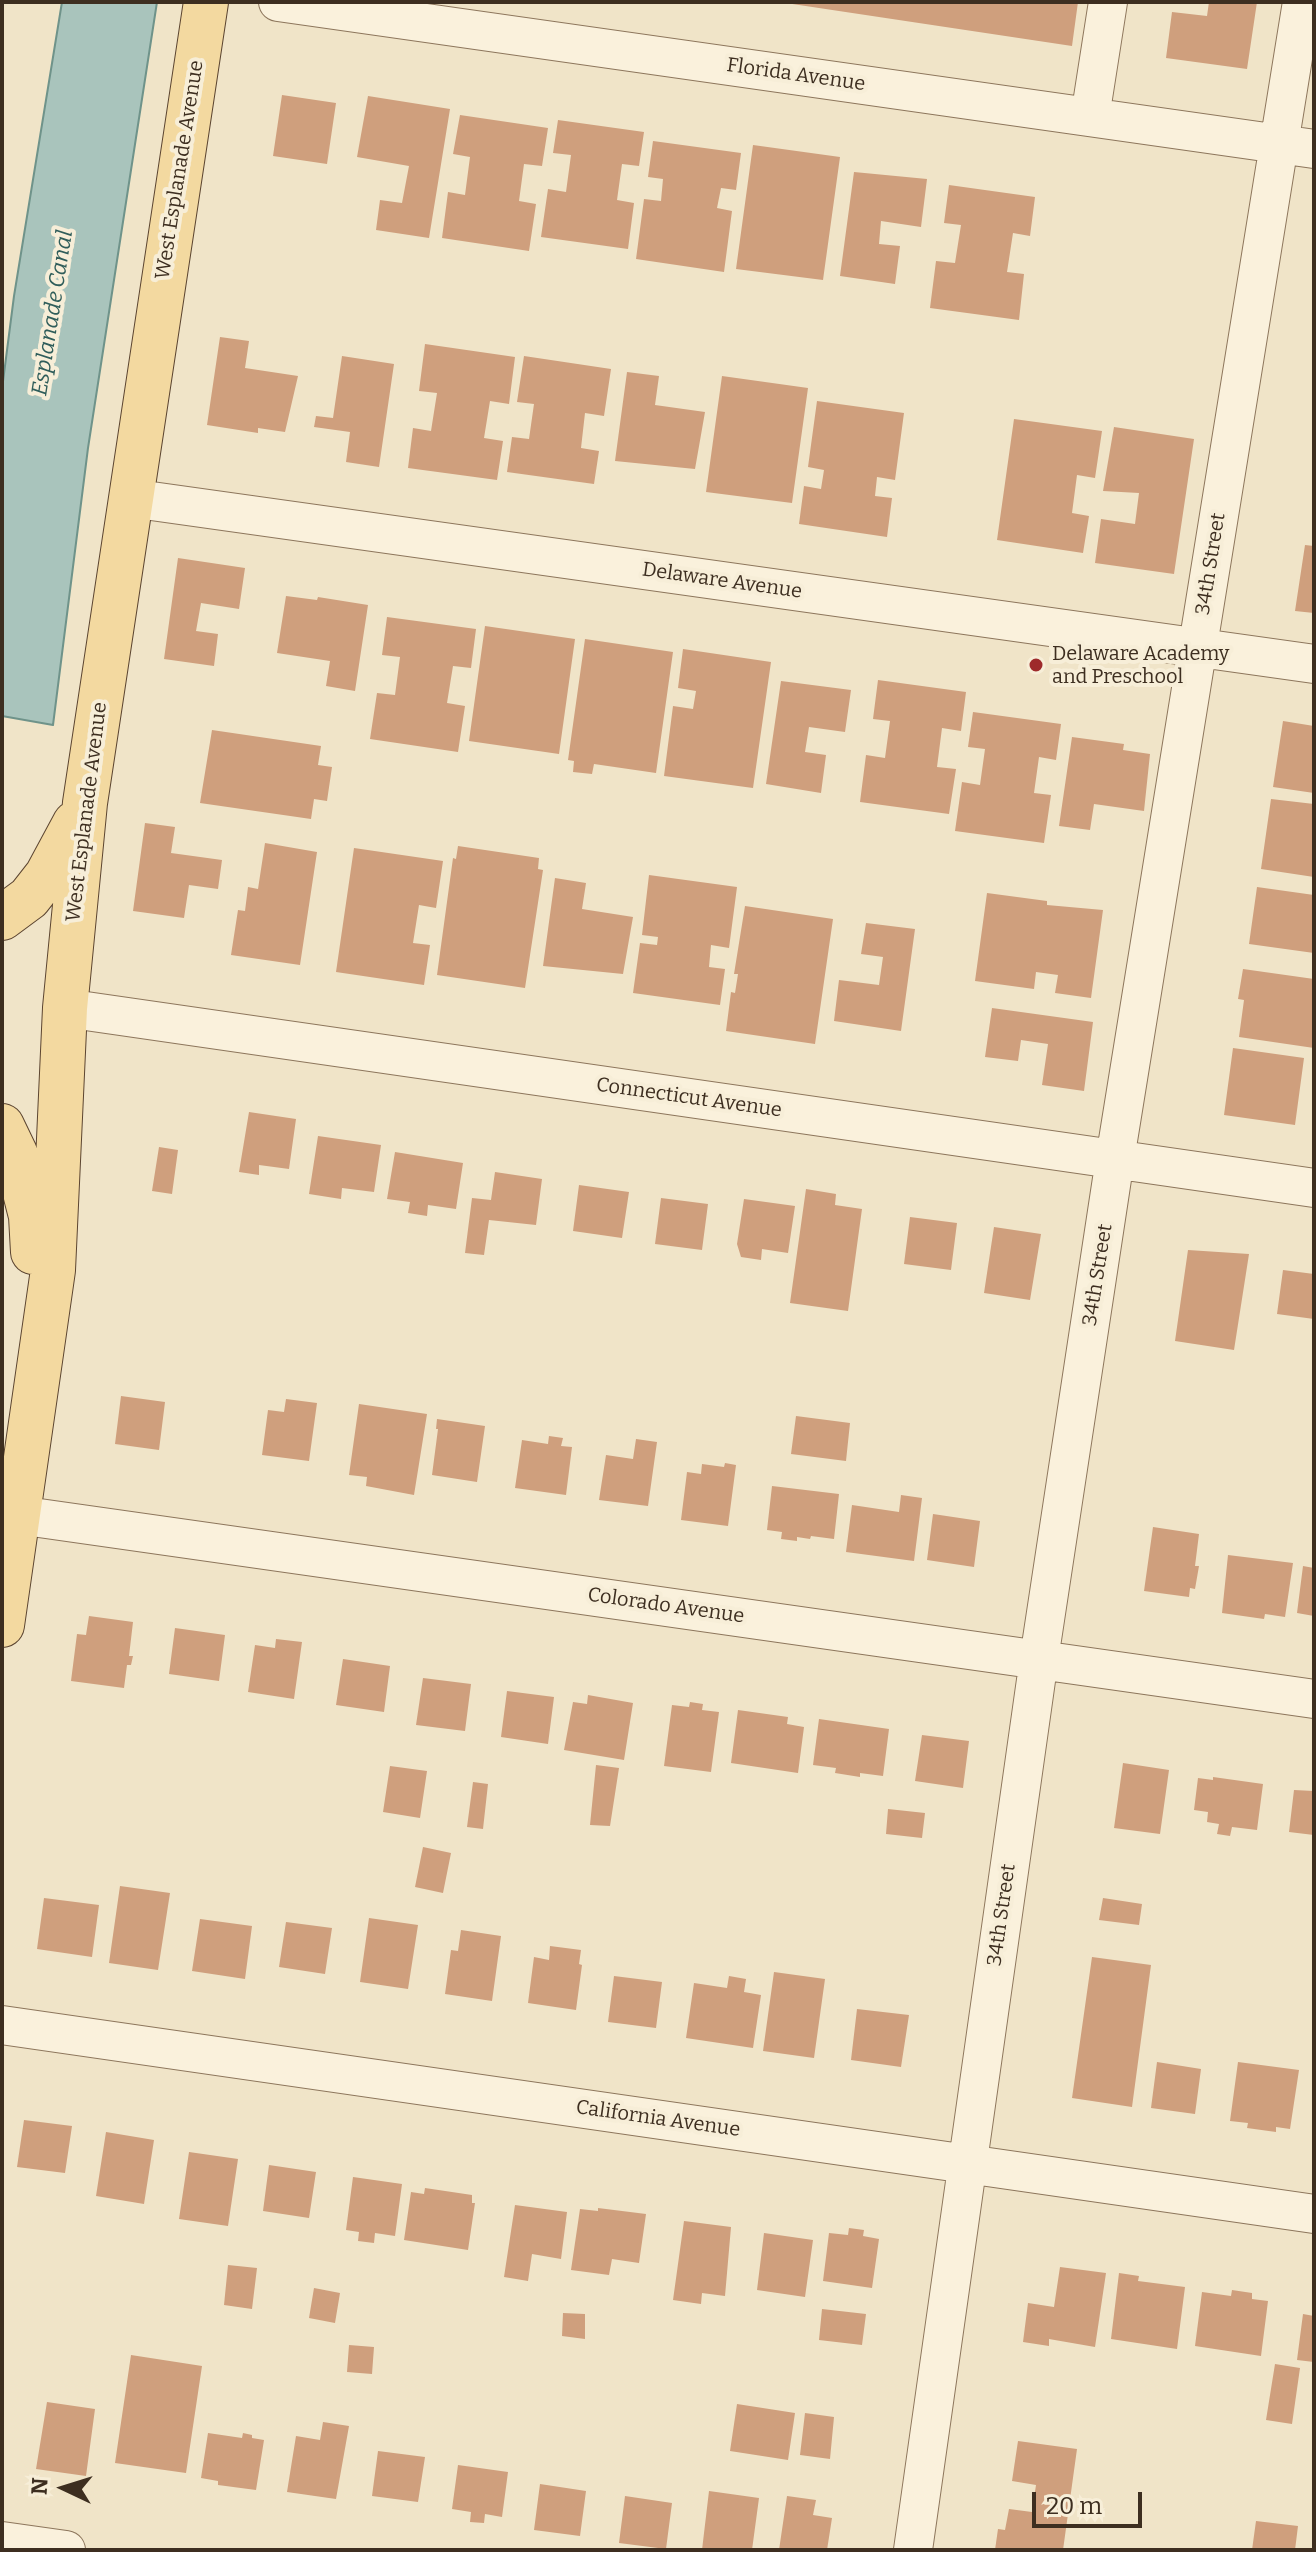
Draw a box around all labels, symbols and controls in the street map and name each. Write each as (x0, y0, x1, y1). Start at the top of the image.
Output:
street label: Florida Avenue (725, 53, 867, 97)
street label: West Esplanade Avenue (151, 59, 209, 281)
water label: Esplanade Canal (27, 228, 79, 398)
street label: 34th Street (1191, 511, 1231, 617)
street label: Delaware Avenue (640, 558, 804, 604)
place label: Delaware Academy and Preschool (1052, 642, 1229, 689)
marker: Delaware Academy and Preschool (1027, 656, 1045, 674)
street label: West Esplanade Avenue (62, 701, 112, 923)
street label: Connecticut Avenue (595, 1073, 783, 1123)
street label: 34th Street (1078, 1222, 1118, 1328)
street label: Colorado Avenue (586, 1583, 746, 1629)
street label: 34th Street (983, 1862, 1021, 1968)
street label: California Avenue (574, 2096, 742, 2142)
north arrow (24, 2448, 104, 2528)
scale bar (1036, 2476, 1146, 2526)
text: N (25, 2477, 54, 2496)
text: 20 m (1046, 2492, 1102, 2520)

